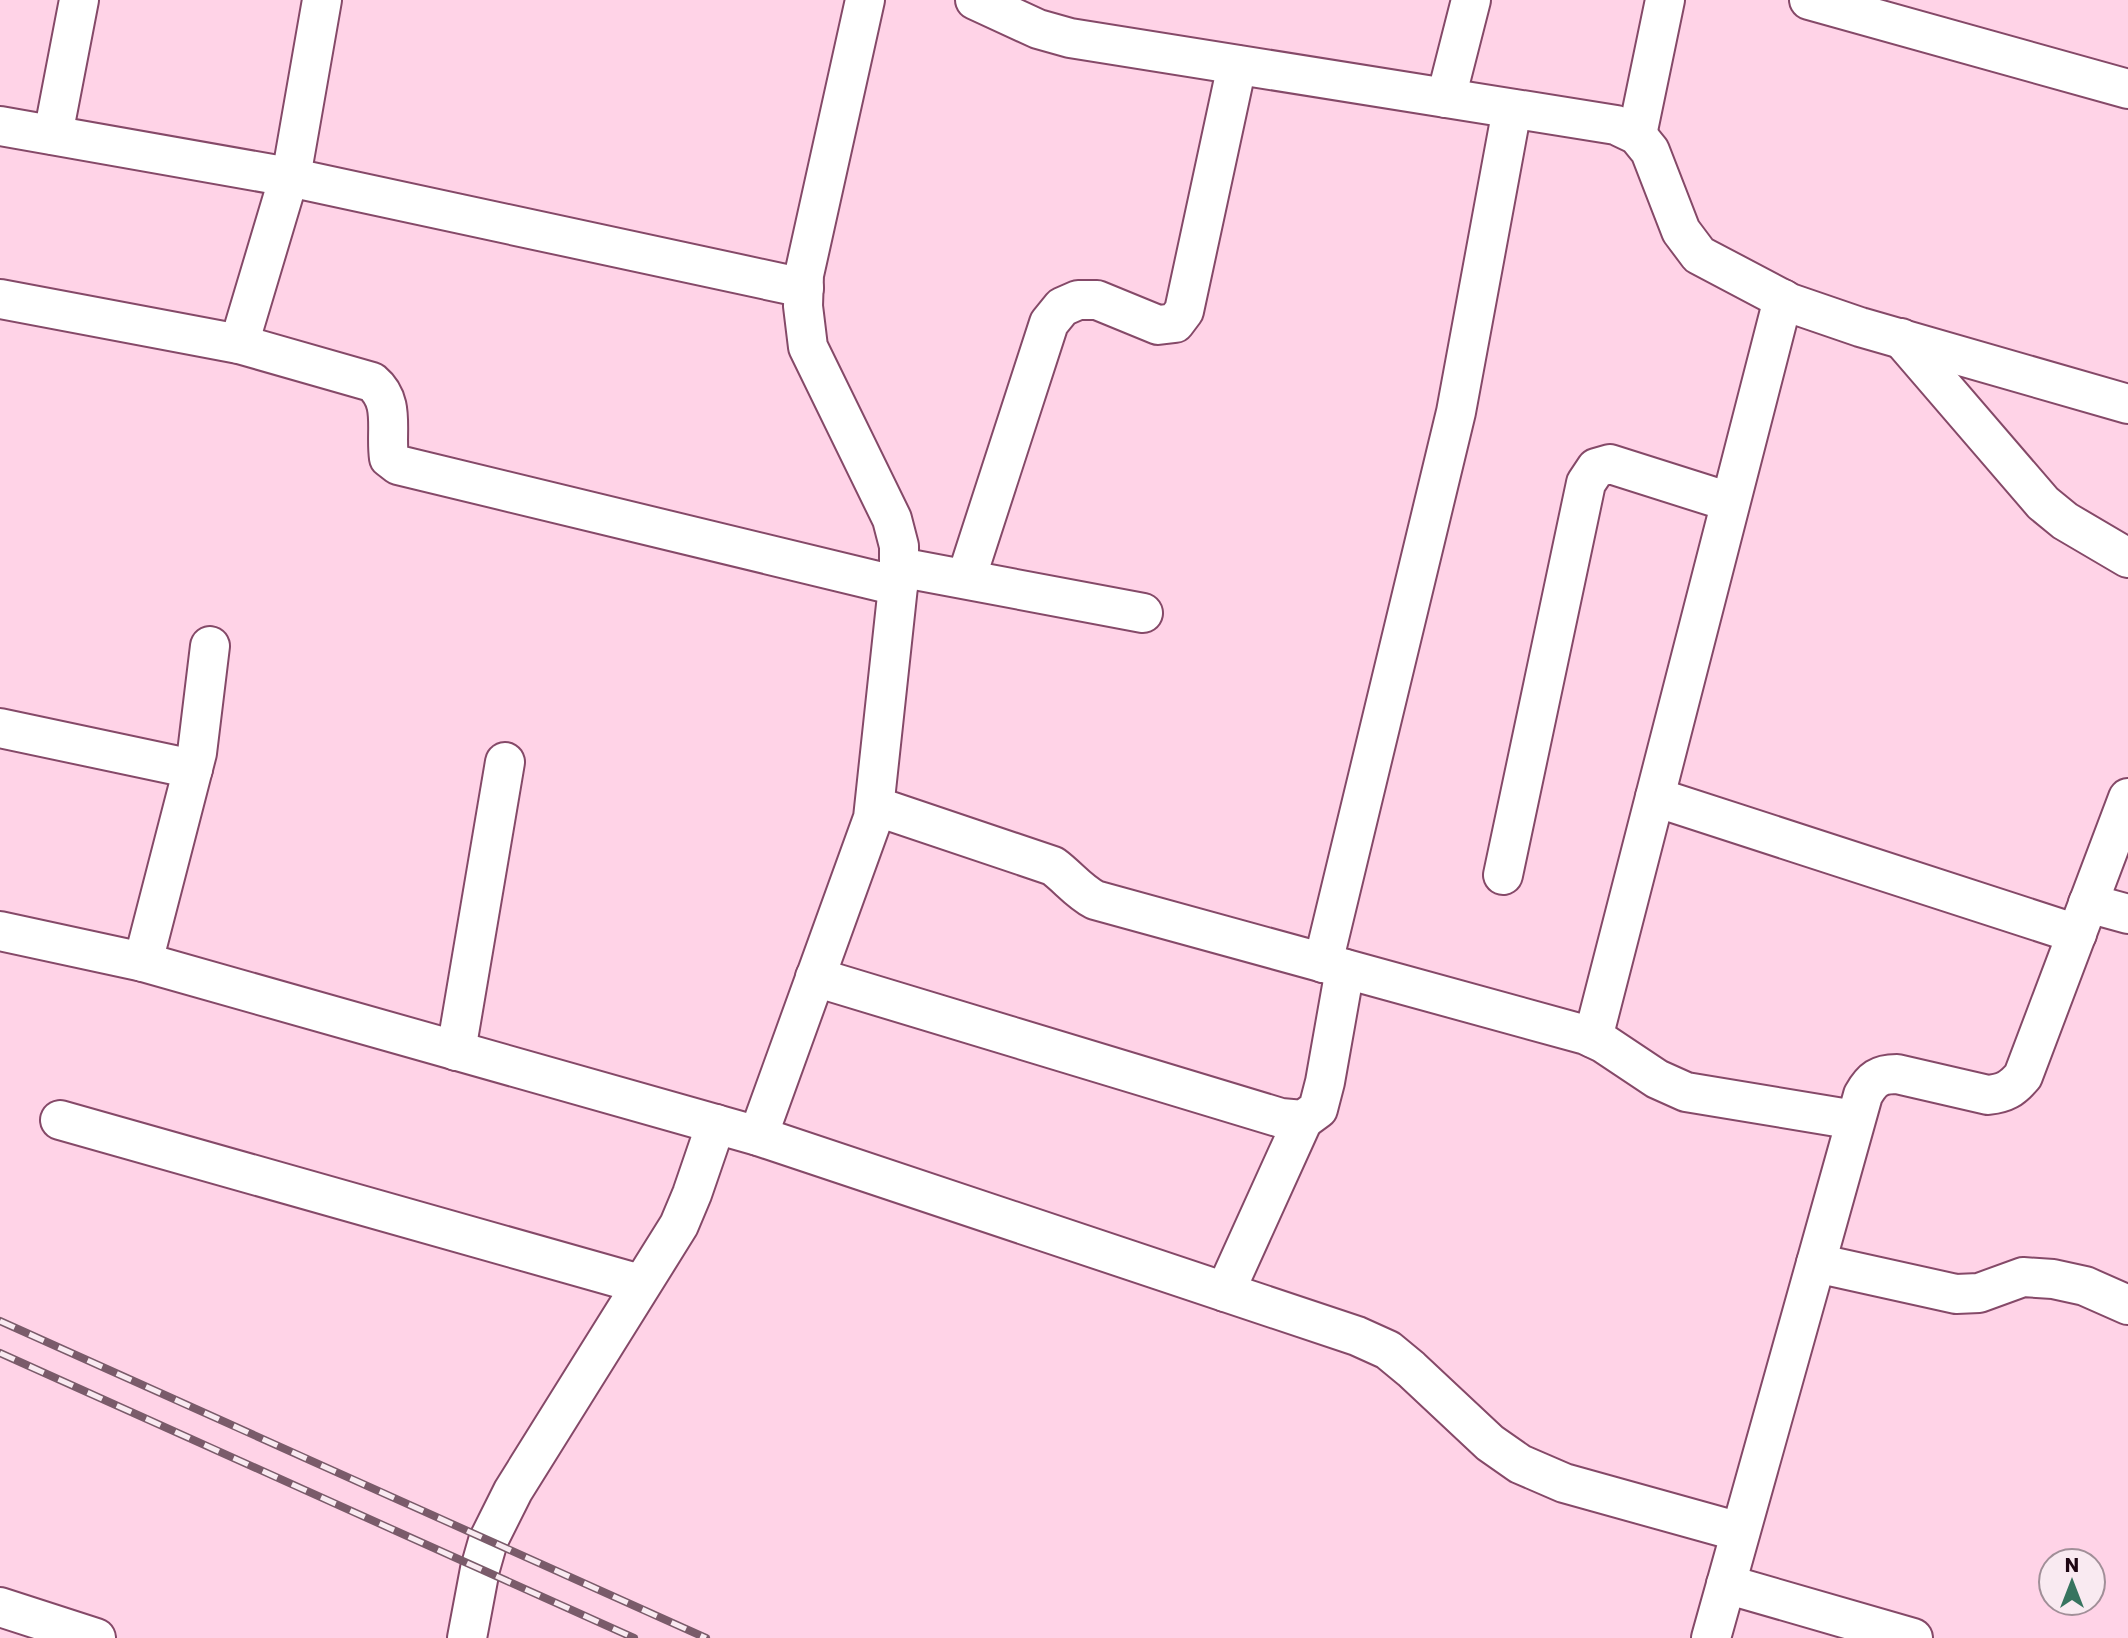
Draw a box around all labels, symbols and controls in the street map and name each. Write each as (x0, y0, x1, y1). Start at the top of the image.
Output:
north arrow (2037, 1547, 2107, 1617)
text: N (2065, 1552, 2079, 1579)

